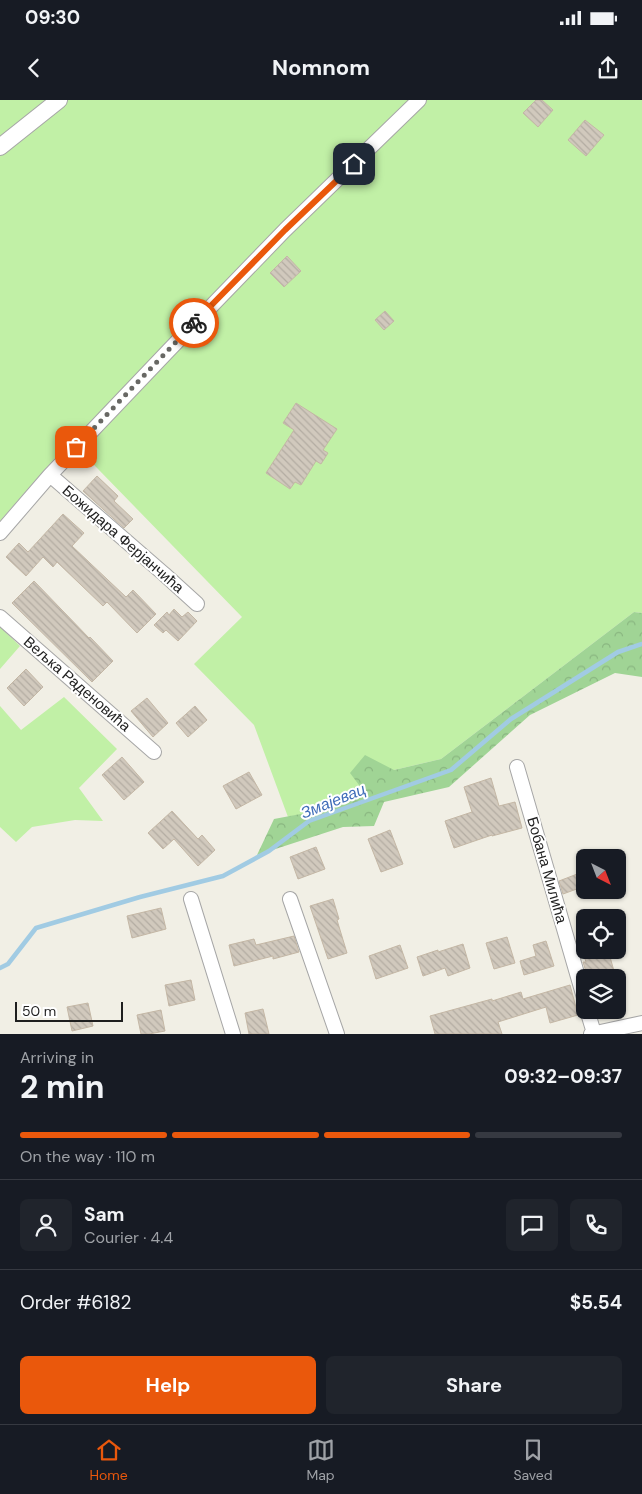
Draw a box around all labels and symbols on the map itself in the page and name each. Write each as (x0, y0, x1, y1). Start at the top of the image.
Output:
pin (333, 143, 375, 185)
courier (169, 298, 219, 348)
pin (55, 426, 97, 468)
street label: Божидара Ферјанчића (58, 481, 189, 598)
street label: Вељка Раденовића (19, 632, 135, 737)
water label: Змајевац (297, 778, 369, 824)
street label: Бобана Милића (522, 814, 572, 926)
north arrow (576, 849, 626, 899)
scale bar (15, 999, 122, 1022)

